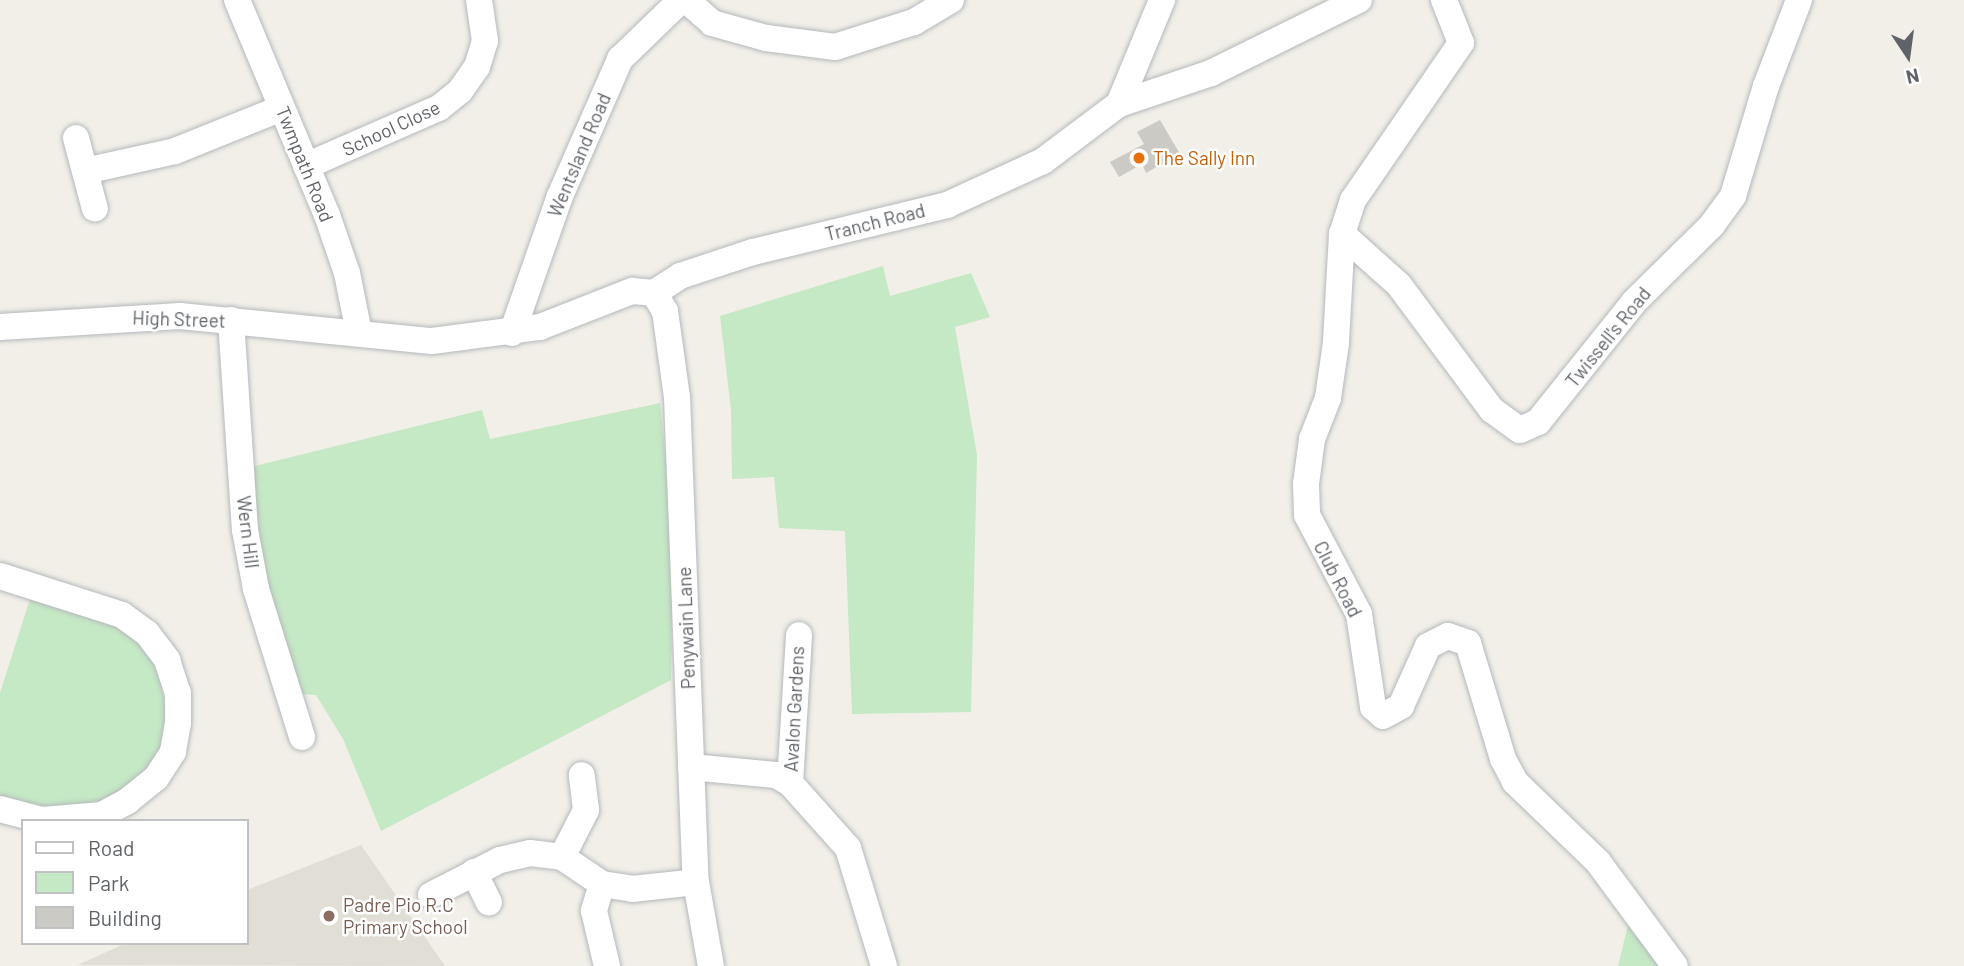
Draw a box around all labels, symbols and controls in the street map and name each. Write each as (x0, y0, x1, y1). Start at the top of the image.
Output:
north arrow (1873, 21, 1943, 91)
text: N (1904, 64, 1922, 90)
street label: Wentsland Road (543, 90, 615, 220)
street label: School Close (338, 95, 444, 161)
street label: Twmpath Road (271, 103, 339, 225)
place label: The Sally Inn (1153, 147, 1255, 169)
marker: The Sally Inn (1131, 150, 1147, 166)
street label: Tranch Road (823, 199, 927, 245)
street label: Twissell's Road (1561, 282, 1655, 392)
street label: High Street (132, 306, 226, 332)
street label: Wern Hill (232, 494, 264, 570)
street label: Club Road (1309, 537, 1367, 621)
street label: Penywain Lane (672, 566, 700, 690)
street label: Avalon Gardens (779, 645, 809, 773)
legend (21, 819, 248, 945)
text: Road (88, 835, 134, 860)
text: Park (88, 870, 129, 895)
place label: Padre Pio R.C Primary School (343, 894, 468, 938)
text: Building (88, 905, 162, 930)
marker: Padre Pio R.C Primary School (321, 908, 337, 924)

